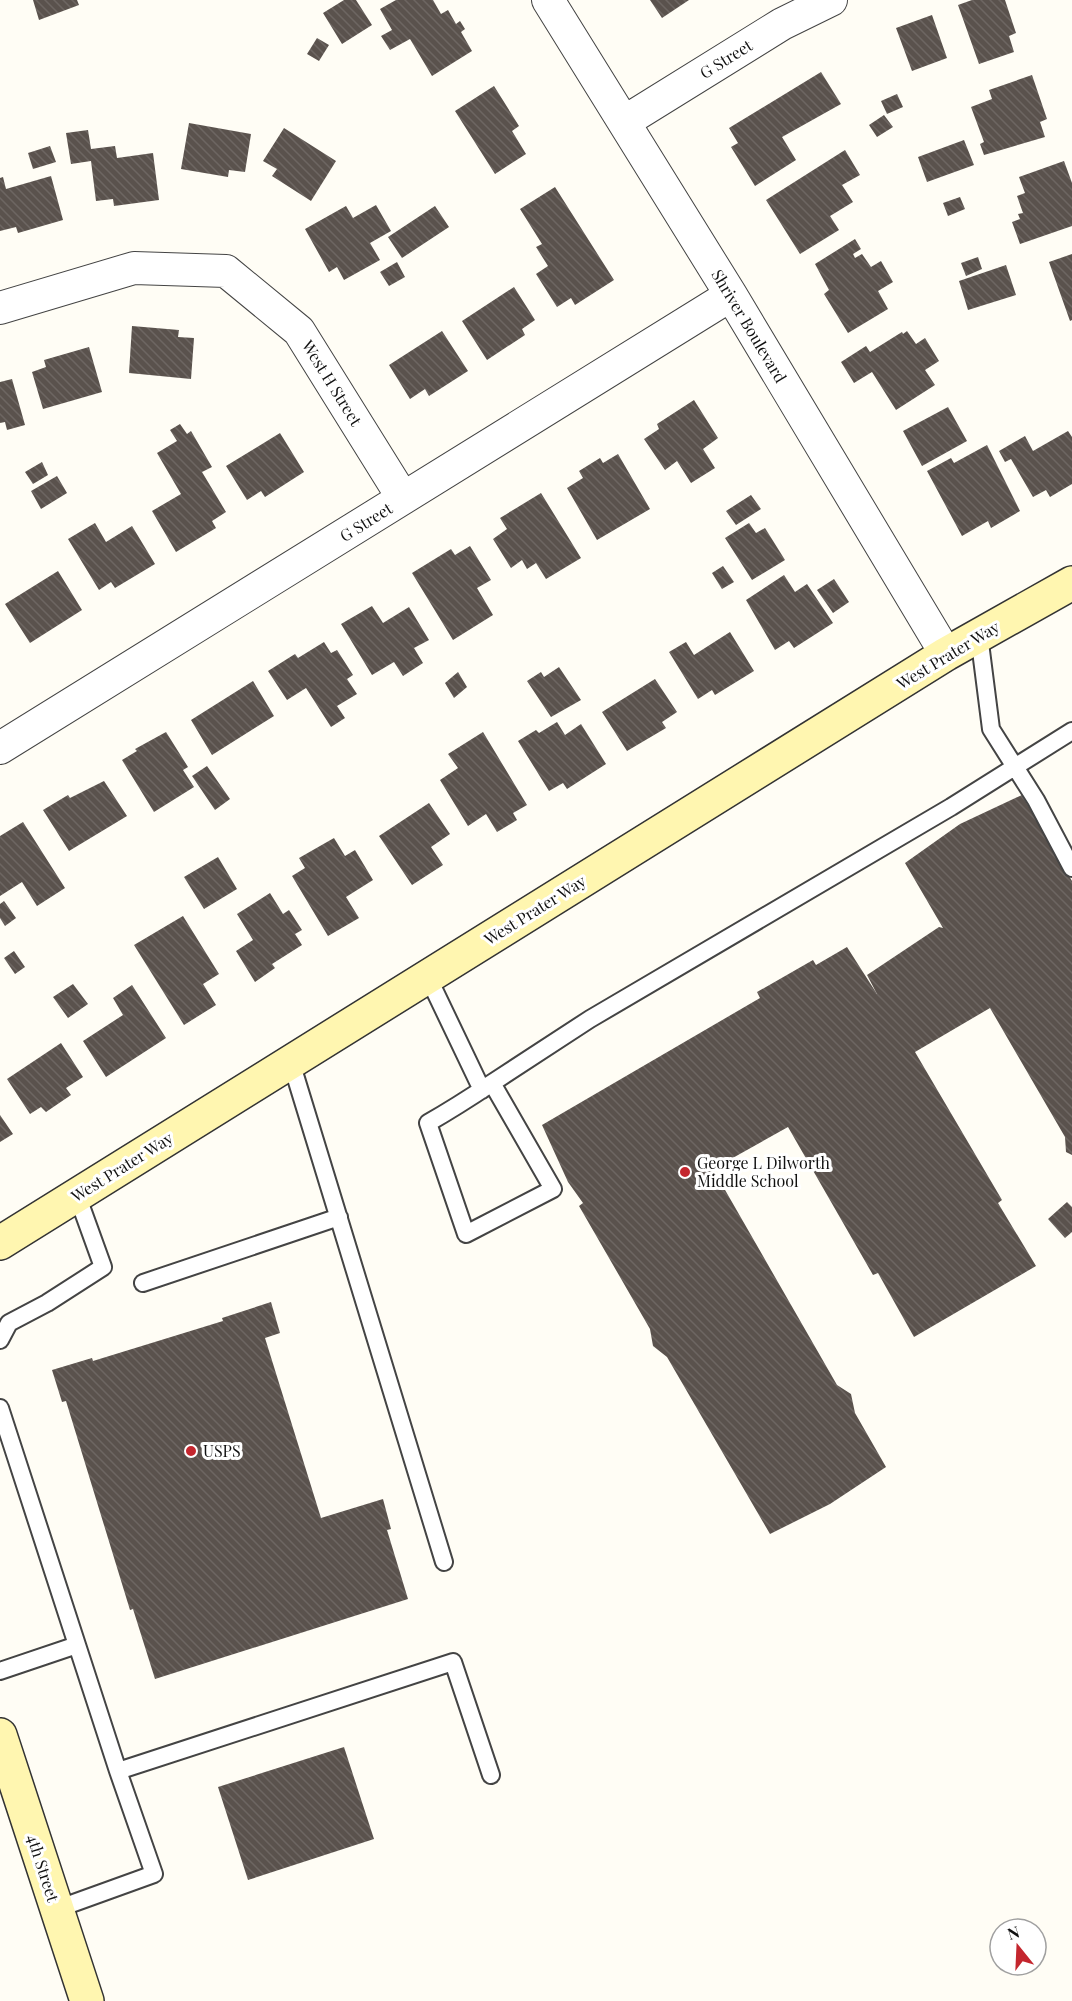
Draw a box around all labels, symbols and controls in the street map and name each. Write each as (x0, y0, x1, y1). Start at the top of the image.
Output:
street label: G Street (695, 34, 756, 83)
street label: Shriver Boulevard (707, 265, 792, 386)
street label: West H Street (297, 335, 367, 430)
street label: G Street (335, 497, 396, 546)
street label: West Prater Way (892, 616, 1003, 694)
street label: West Prater Way (479, 870, 590, 950)
street label: West Prater Way (66, 1127, 177, 1207)
place label: George L Dilworth Middle School (697, 1152, 831, 1191)
marker: George L Dilworth Middle School (678, 1165, 692, 1179)
place label: USPS (203, 1440, 241, 1461)
marker: USPS (184, 1444, 198, 1458)
street label: 4th Street (23, 1831, 64, 1905)
north arrow (988, 1917, 1048, 1977)
text: N (1004, 1920, 1022, 1944)

